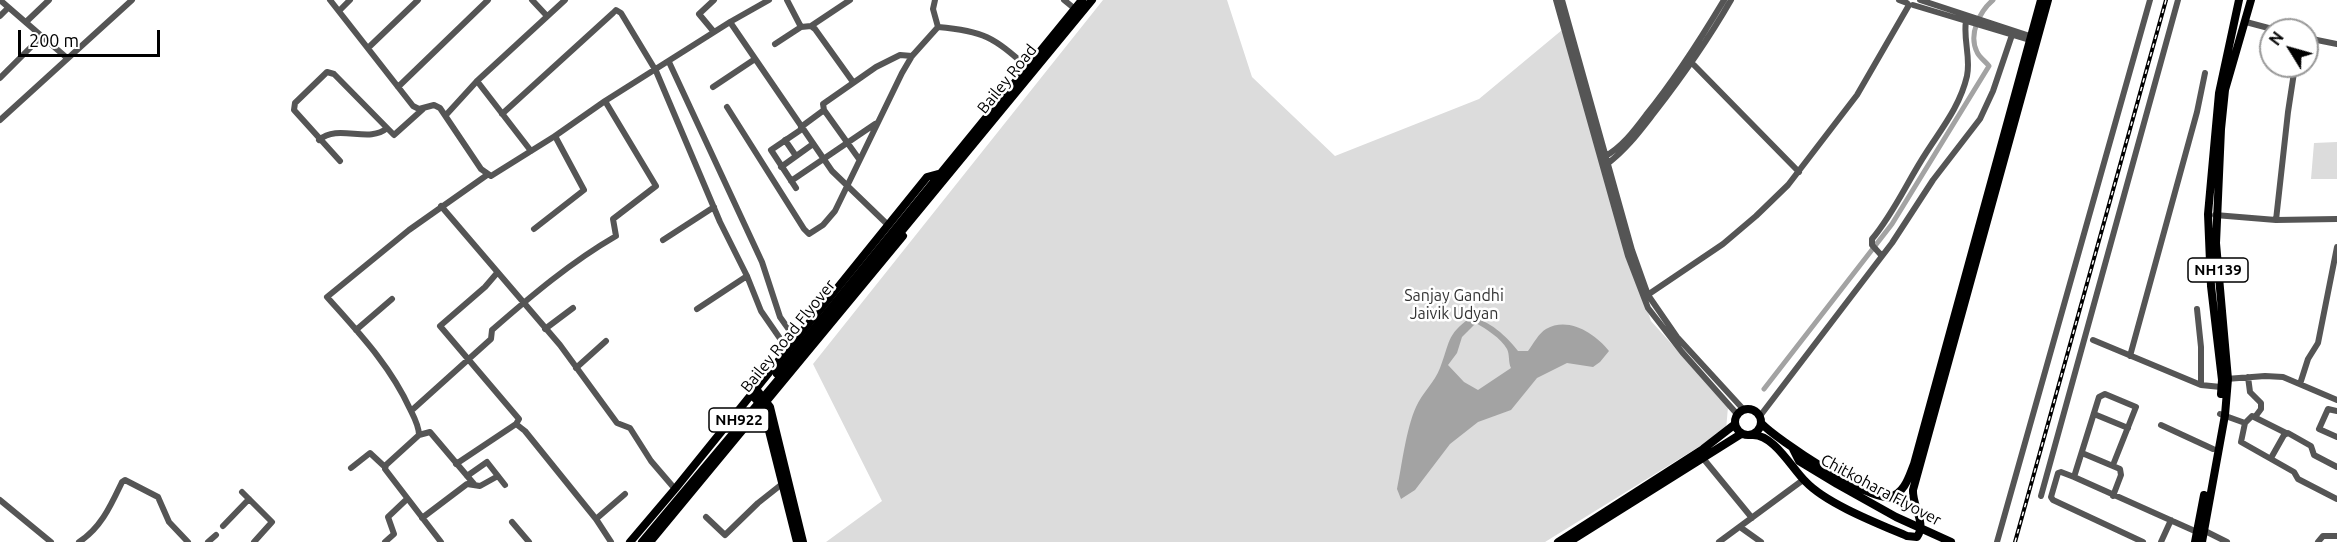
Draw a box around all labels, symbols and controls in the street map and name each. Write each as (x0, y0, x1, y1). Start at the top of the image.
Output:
scale bar (21, 18, 164, 56)
north arrow (2259, 18, 2319, 78)
text: N (2265, 28, 2287, 49)
text: 200 m (29, 30, 79, 50)
street label: Bailey Road (973, 40, 1041, 118)
road number: NH139 (2188, 258, 2248, 282)
street label: Bailey Road Flyover (737, 276, 839, 396)
park label: Sanjay Gandhi Jaivik Udyan (1404, 286, 1504, 324)
road number: NH922 (709, 408, 769, 432)
street label: Chitkohara Flyover (1817, 450, 1945, 530)

